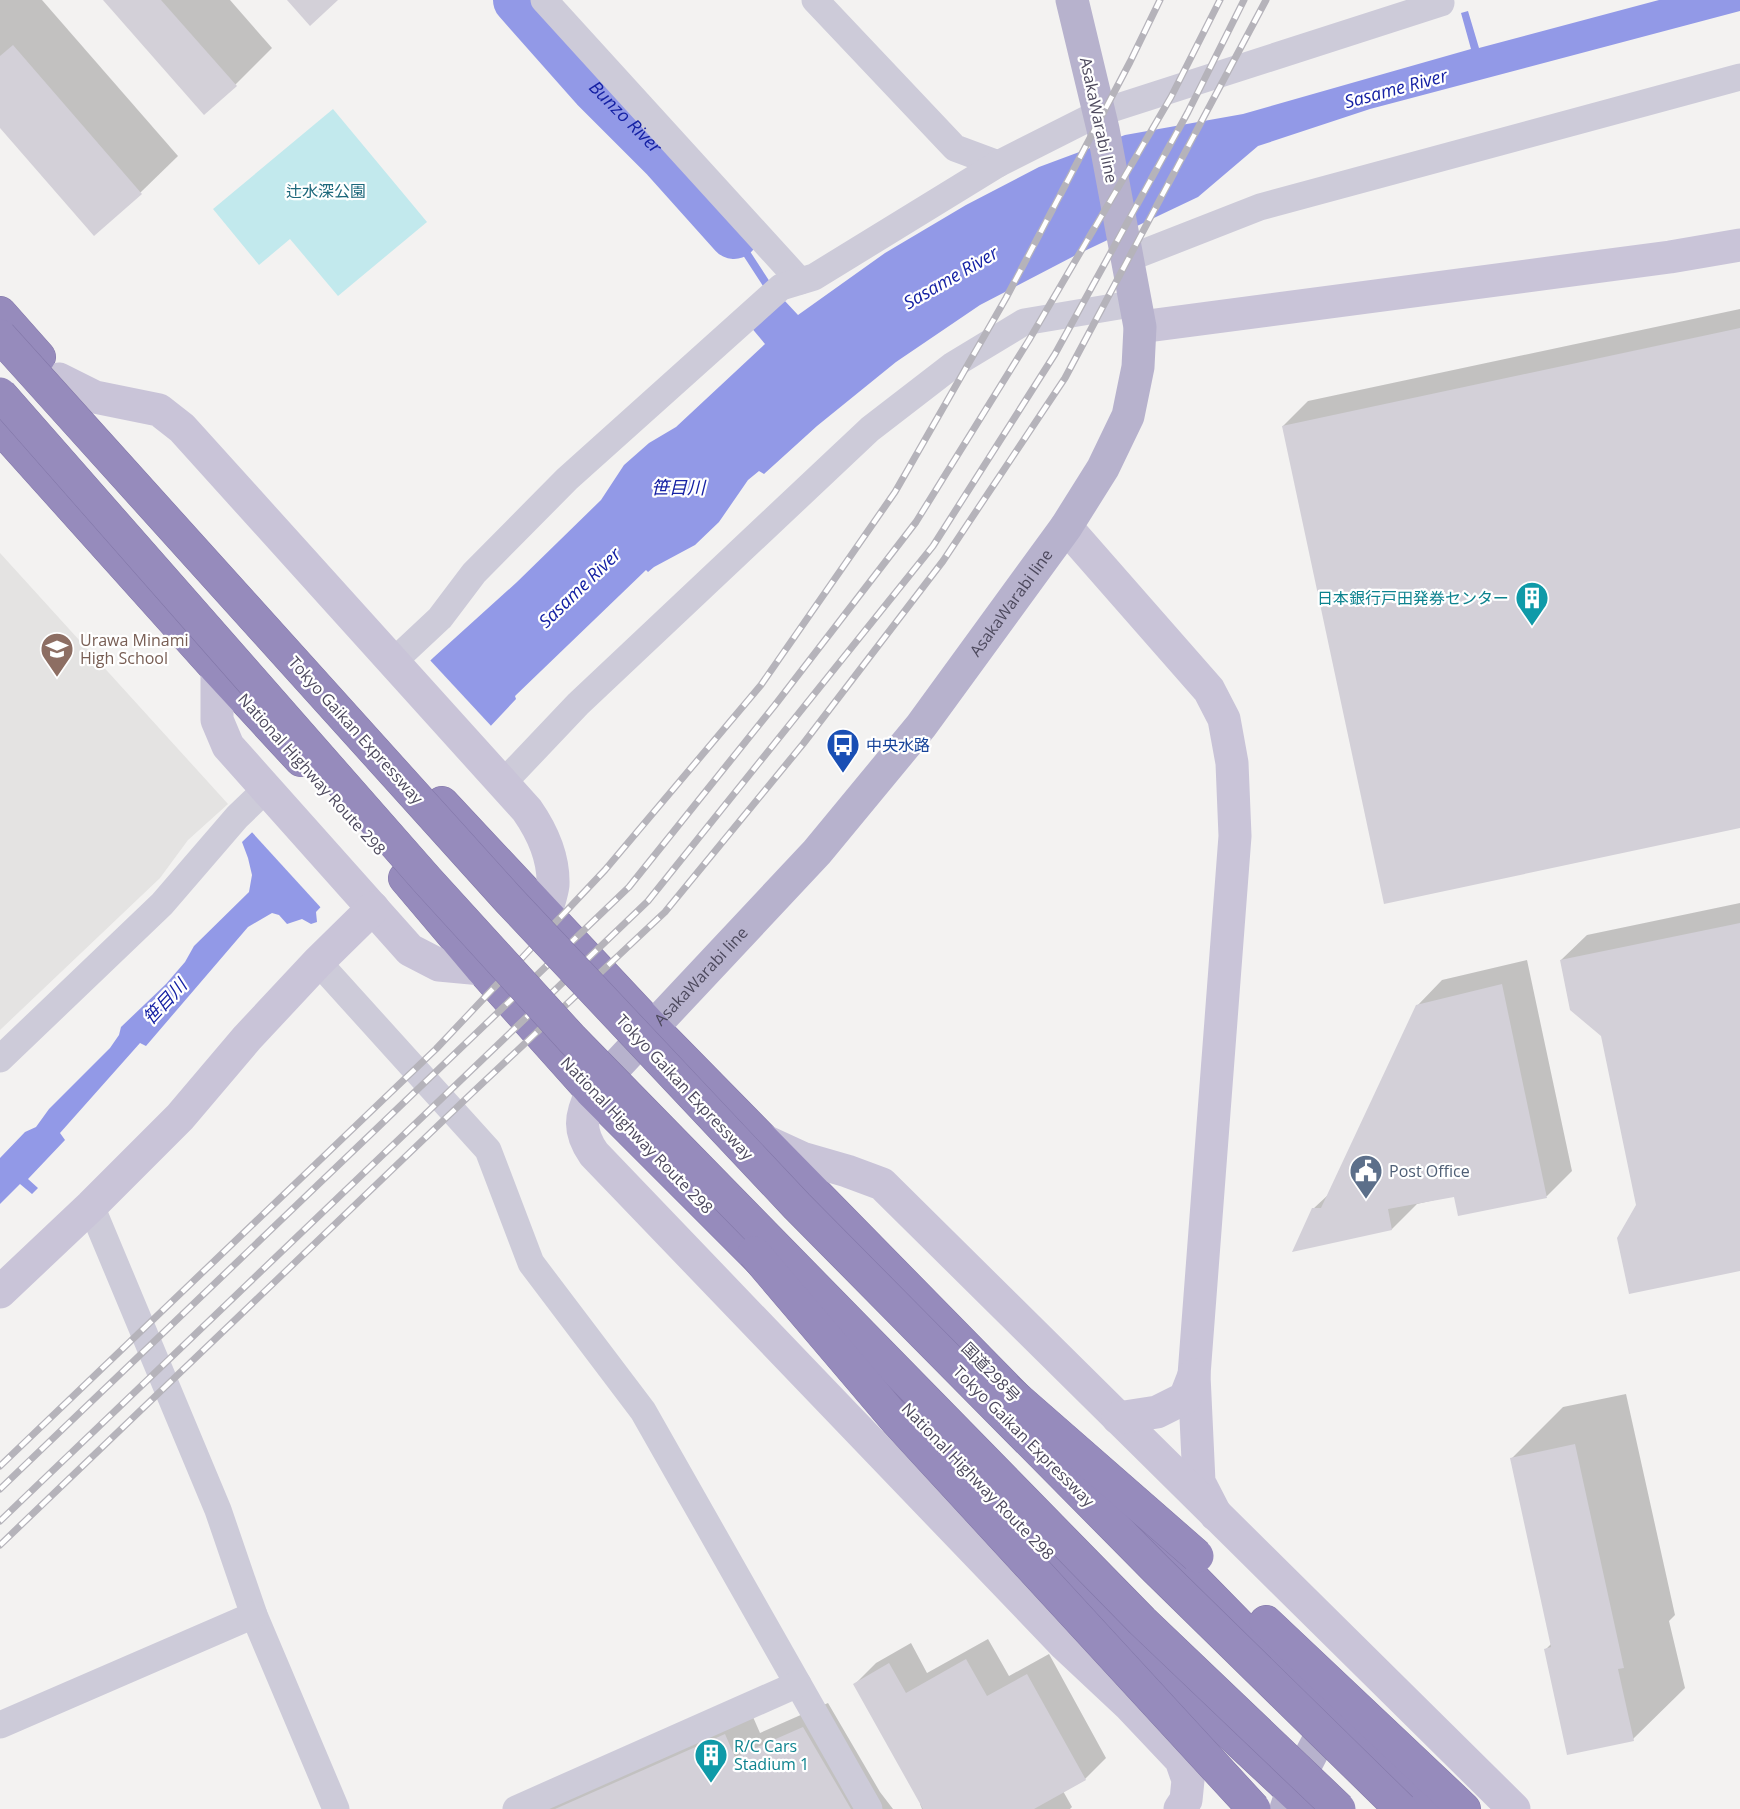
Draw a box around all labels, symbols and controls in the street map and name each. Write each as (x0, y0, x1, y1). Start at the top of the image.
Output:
street label: AsakaWarabi line (1075, 55, 1123, 185)
water label: Sasame River (1342, 63, 1451, 113)
water label: Bunzo River (584, 75, 668, 159)
park label: 辻水深公園 (286, 180, 366, 202)
water label: Sasame River (899, 240, 1003, 314)
water label: 笹目川 (651, 475, 707, 499)
water label: Sasame River (533, 541, 626, 633)
street label: AsakaWarabi line (964, 544, 1057, 661)
building icon: 日本銀行戸田発券センター (1514, 580, 1550, 627)
place label: 日本銀行戸田発券センター (1317, 587, 1509, 609)
place label: Urawa Minami High School (80, 629, 189, 669)
school or university icon: Urawa Minami High School (39, 631, 75, 678)
street label: Tokyo Gaikan Expressway (284, 651, 429, 809)
street label: National Highway Route 298 (233, 688, 391, 860)
bus stop icon: 中央水路 (825, 727, 861, 774)
place label: 中央水路 (866, 734, 930, 756)
street label: AsakaWarabi line (649, 922, 753, 1030)
water label: 笹目川 (137, 972, 193, 1029)
street label: Tokyo Gaikan Expressway (612, 1009, 759, 1165)
street label: National Highway Route 298 (556, 1052, 718, 1218)
public building icon: Post Office (1348, 1153, 1384, 1200)
place label: Post Office (1389, 1160, 1470, 1182)
street label: 国道298号 (957, 1337, 1025, 1407)
street label: Tokyo Gaikan Expressway (948, 1360, 1100, 1512)
street label: National Highway Route 298 (897, 1398, 1059, 1564)
place label: R/C Cars Stadium 1 (734, 1735, 809, 1775)
building icon: R/C Cars Stadium 1 (693, 1737, 729, 1784)

